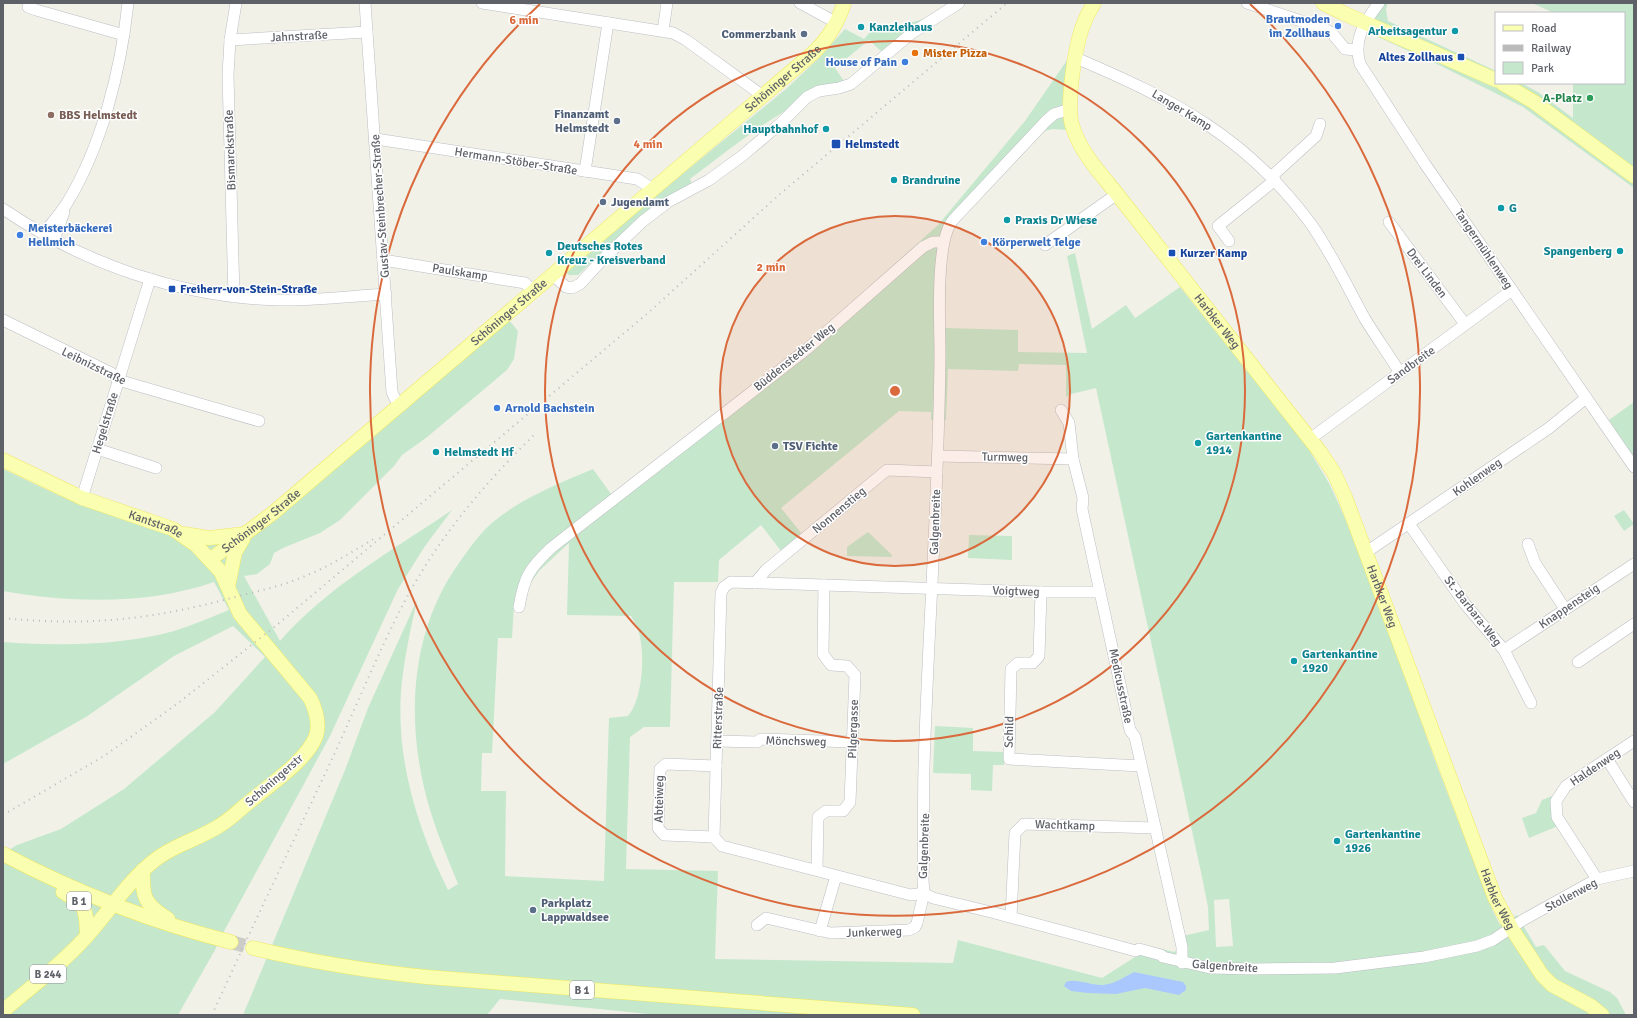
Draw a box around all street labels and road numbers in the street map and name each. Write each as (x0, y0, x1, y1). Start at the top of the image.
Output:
street label: Jahnstraße (270, 28, 328, 45)
street label: Schöninger Straße (742, 42, 825, 116)
street label: Langer Kamp (1149, 87, 1214, 134)
street label: Bismarckstraße (222, 109, 239, 191)
street label: Gustav-Steinbrecher-Straße (368, 134, 393, 278)
street label: Hermann-Stöber-Straße (453, 144, 578, 179)
street label: Tangermühlenweg (1451, 206, 1516, 292)
street label: Drei Linden (1403, 245, 1450, 301)
street label: Paulskamp (431, 261, 489, 284)
street label: Schöninger Straße (468, 276, 550, 349)
street label: Harbker Weg (1190, 291, 1243, 352)
street label: Büddenstedter Weg (751, 320, 838, 395)
street label: Sandbreite (1384, 343, 1438, 388)
street label: Leibnizstraße (59, 344, 129, 389)
street label: Hegelstraße (89, 391, 122, 456)
street label: Turmweg (982, 450, 1028, 465)
street label: Kohlenweg (1450, 455, 1505, 500)
street label: Nonnenstieg (810, 484, 869, 537)
street label: Schöninger Straße (219, 486, 304, 556)
street label: Galgenbreite (927, 489, 944, 555)
street label: Kantstraße (126, 507, 186, 542)
street label: Harbker Weg (1363, 563, 1400, 630)
street label: St.-Barbara-Weg (1441, 573, 1505, 649)
street label: Knappensteig (1536, 581, 1602, 632)
street label: Voigtweg (992, 583, 1040, 600)
street label: Medicusstraße (1105, 647, 1136, 725)
street label: Ritterstraße (710, 687, 727, 750)
street label: Pilgergasse (845, 699, 862, 759)
street label: Schild (1001, 716, 1018, 748)
street label: Mönchsweg (765, 733, 827, 750)
street label: Haldenweg (1567, 745, 1623, 790)
street label: Schöningerstr (242, 751, 307, 810)
street label: Abteiweg (652, 775, 667, 823)
street label: Galgenbreite (916, 813, 933, 879)
street label: Wachtkamp (1035, 817, 1095, 834)
street label: Harbker Weg (1477, 866, 1518, 932)
street label: Stollenweg (1543, 875, 1600, 915)
road number: B 1 (67, 892, 91, 910)
street label: Junkerweg (846, 924, 902, 941)
street label: Galgenbreite (1192, 957, 1258, 976)
road number: B 244 (30, 965, 66, 983)
road number: B 1 (570, 981, 594, 999)

